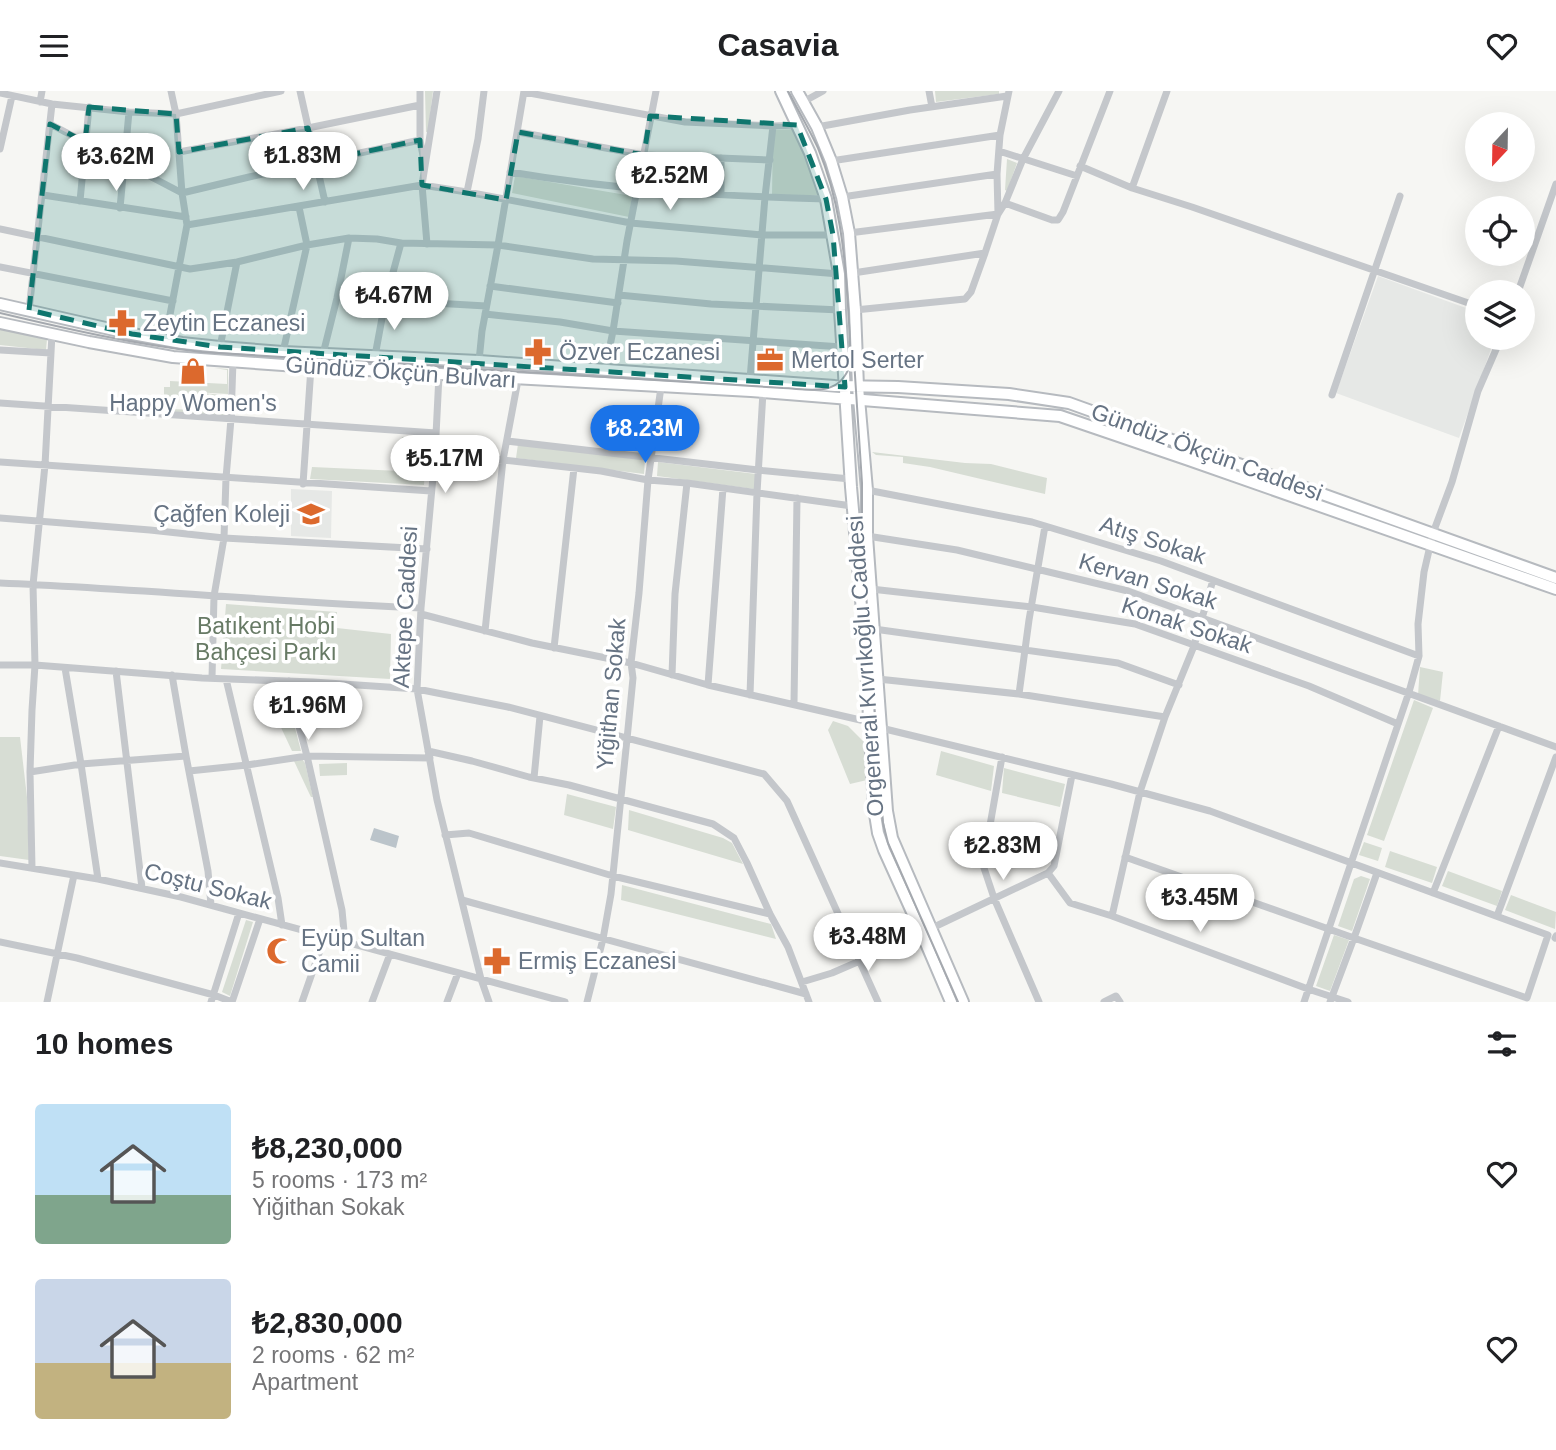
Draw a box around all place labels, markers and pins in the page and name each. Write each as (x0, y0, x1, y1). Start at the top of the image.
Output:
pin: ₺3.62M (59, 133, 173, 193)
pin: ₺1.83M (246, 133, 360, 192)
pin: ₺2.52M (613, 152, 727, 212)
pin: ₺4.67M (337, 273, 451, 332)
pharmacy icon: Zeytin Eczanesi (107, 308, 137, 338)
place label: Zeytin Eczanesi (143, 310, 305, 336)
pharmacy icon: Özver Eczanesi (523, 337, 553, 367)
place label: Özver Eczanesi (559, 339, 720, 365)
office icon: Mertol Serter (755, 345, 785, 375)
place label: Mertol Serter (791, 347, 924, 373)
shop icon: Happy Women's (178, 356, 208, 386)
place label: Happy Women's (109, 390, 277, 416)
pin: ₺8.23M (588, 405, 702, 465)
pin: ₺5.17M (388, 435, 502, 495)
school or university icon: Çağfen Koleji (296, 499, 326, 529)
place label: Çağfen Koleji (153, 501, 290, 527)
pin: ₺1.96M (251, 683, 365, 742)
pin: ₺2.83M (946, 823, 1060, 882)
pin: ₺3.45M (1143, 875, 1257, 934)
pin: ₺3.48M (811, 913, 925, 973)
place label: Eyüp Sultan Camii (301, 925, 425, 977)
mosque icon: Eyüp Sultan Camii (265, 936, 295, 966)
pharmacy icon: Ermiş Eczanesi (482, 946, 512, 976)
place label: Ermiş Eczanesi (518, 948, 676, 974)

